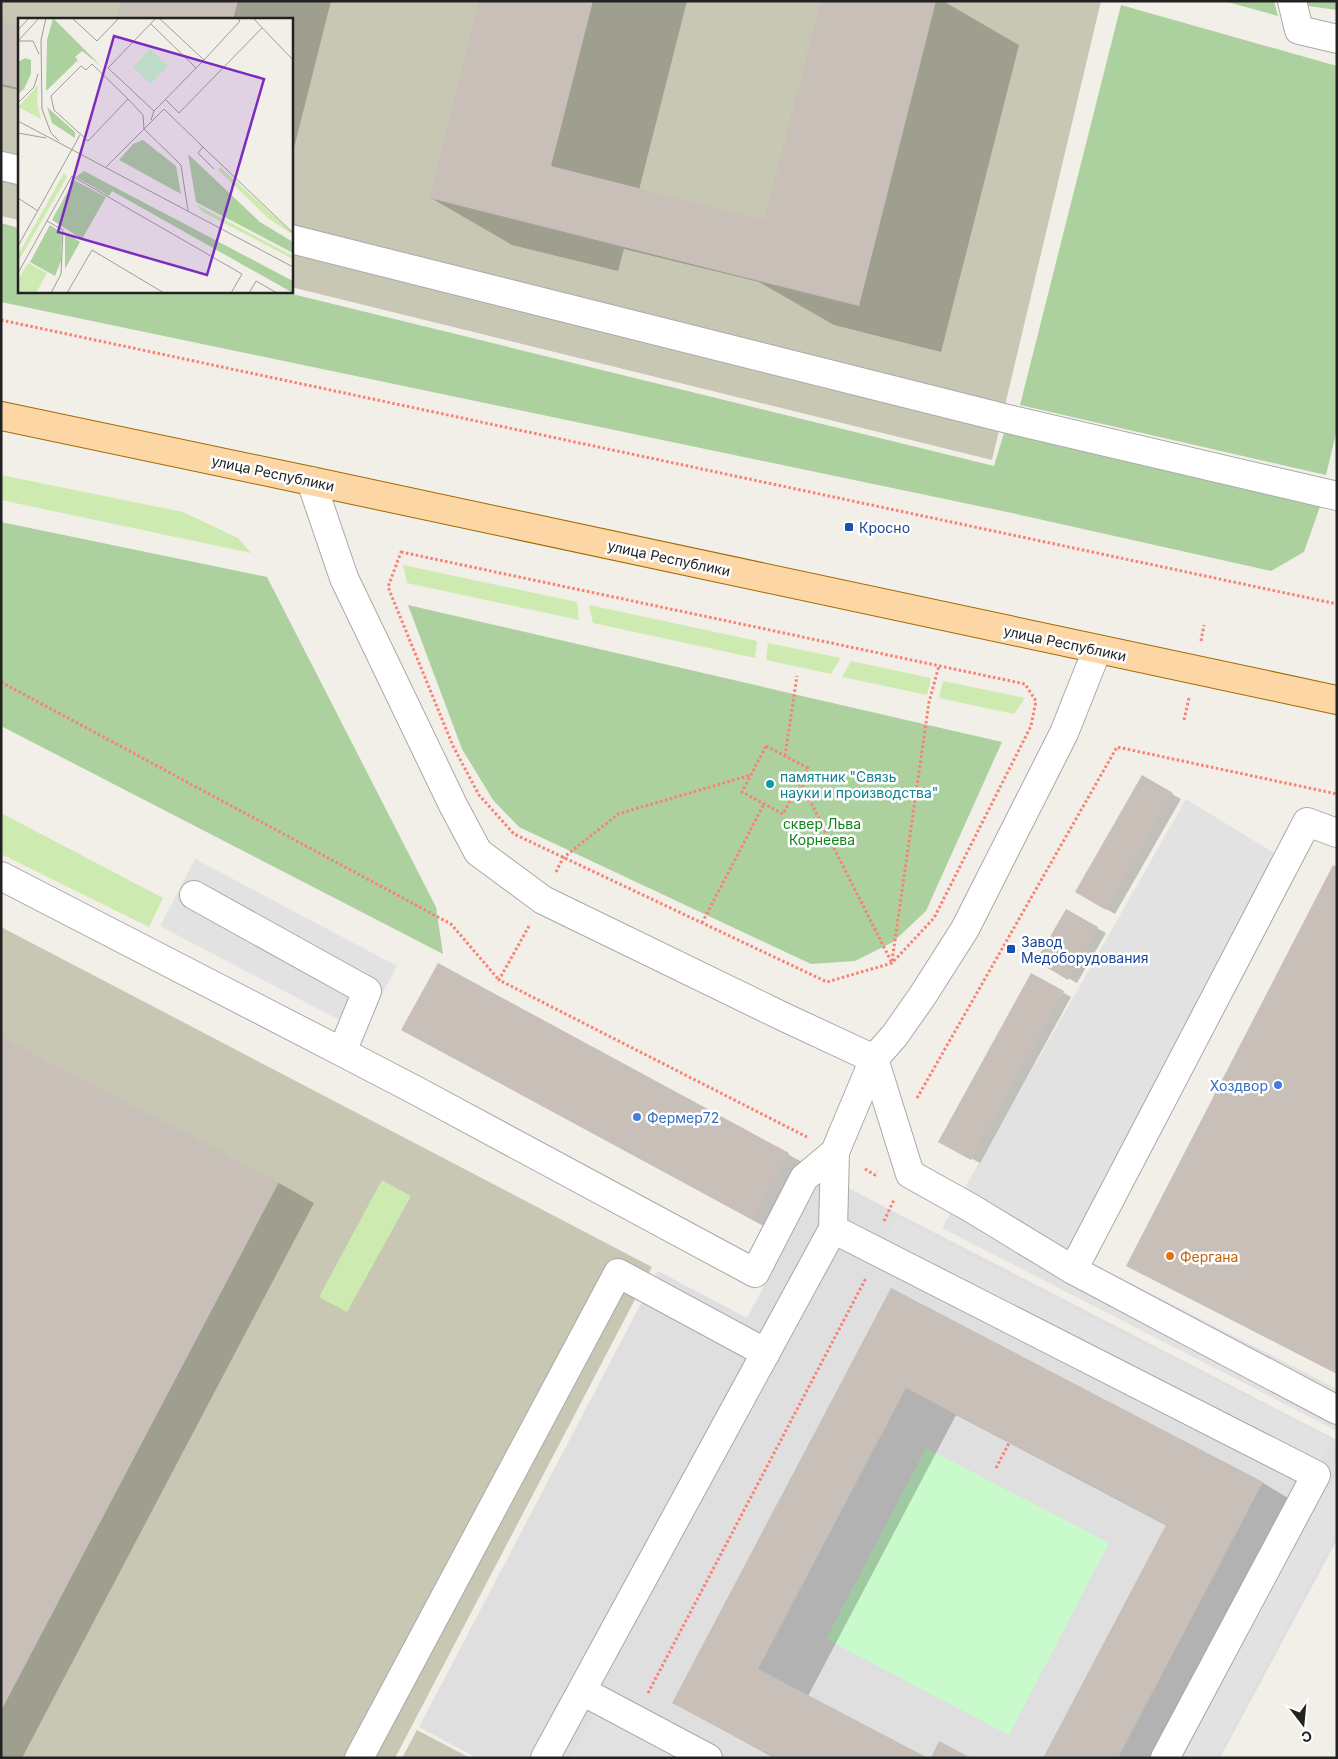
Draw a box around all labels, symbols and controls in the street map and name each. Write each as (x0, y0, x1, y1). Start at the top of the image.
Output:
inset map (18, 18, 292, 292)
street label: улица Республики (210, 452, 336, 494)
place label: Кросно (859, 519, 910, 536)
marker: Кросно (843, 521, 855, 533)
street label: улица Республики (606, 537, 732, 579)
street label: улица Республики (1002, 622, 1128, 664)
place label: памятник "Связь науки и производства" (780, 768, 938, 801)
marker: памятник "Связь науки и производства" (764, 778, 776, 790)
park label: сквер Льва Корнеева (783, 815, 861, 848)
place label: Завод Медоборудования (1021, 933, 1148, 966)
marker: Завод Медоборудования (1005, 943, 1017, 955)
place label: Хоздвор (1210, 1077, 1268, 1094)
marker: Хоздвор (1272, 1079, 1284, 1091)
place label: Фермер72 (647, 1109, 719, 1126)
marker: Фермер72 (631, 1111, 643, 1123)
place label: Фергана (1180, 1248, 1238, 1265)
marker: Фергана (1164, 1250, 1176, 1262)
north arrow (1278, 1699, 1328, 1749)
text: С (1299, 1727, 1314, 1747)

